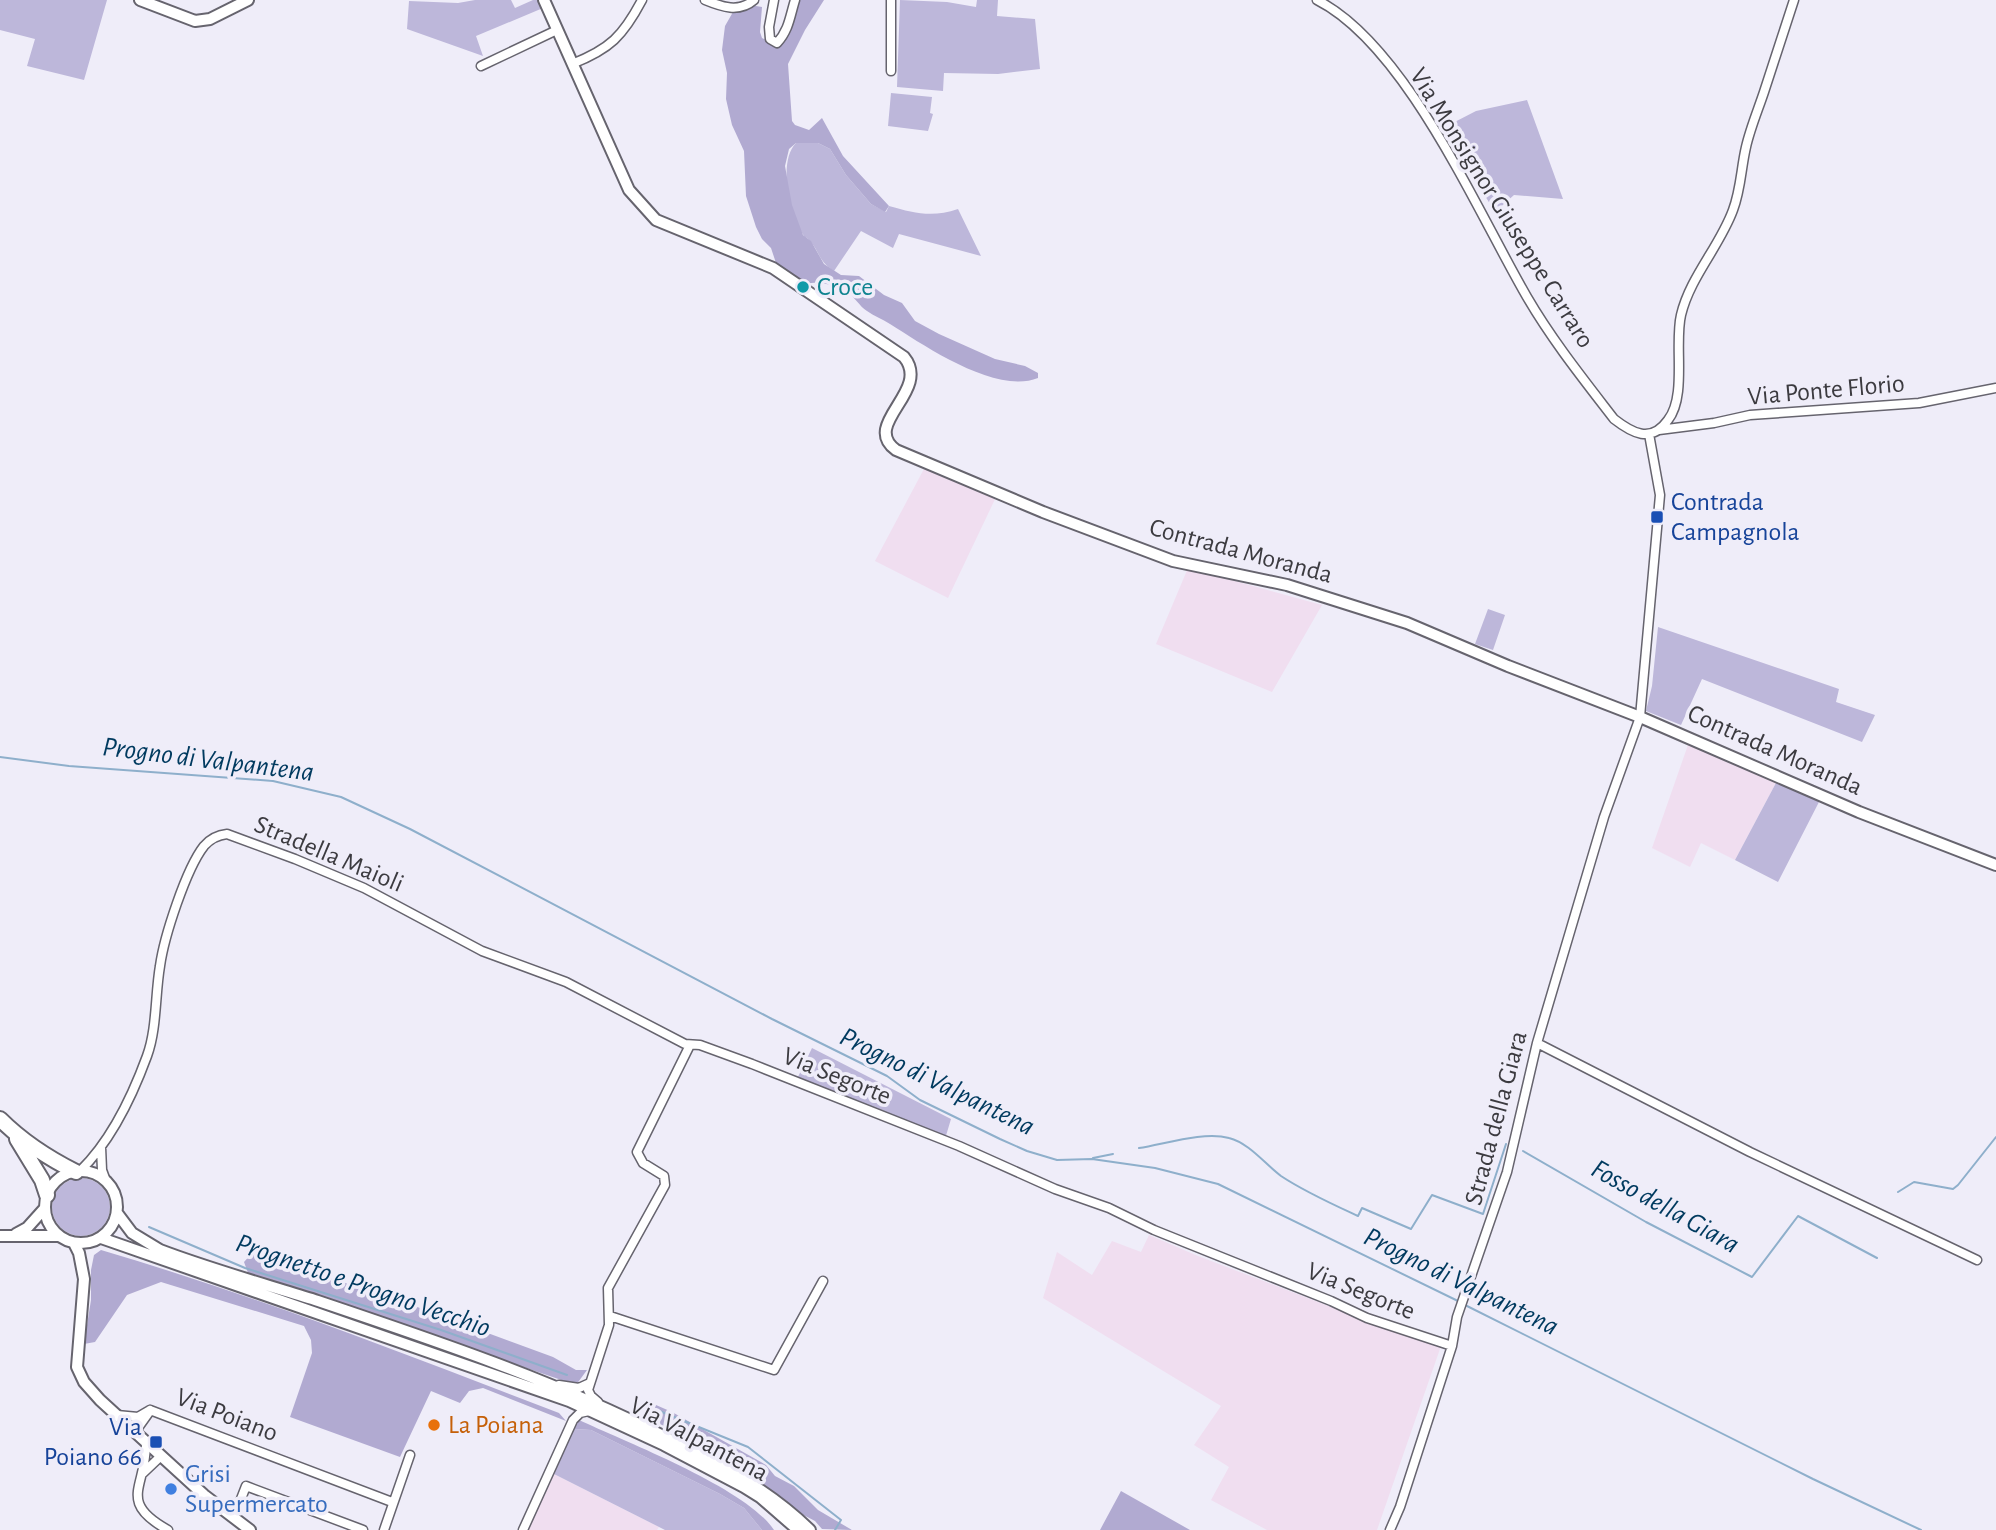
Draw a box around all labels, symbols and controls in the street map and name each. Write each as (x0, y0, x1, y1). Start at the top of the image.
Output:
street label: Via Monsignor Giuseppe Carraro (1405, 63, 1599, 353)
place label: Croce (817, 274, 873, 300)
marker: Croce (795, 279, 811, 295)
street label: Via Ponte Florio (1746, 370, 1906, 410)
place label: Contrada Campagnola (1671, 489, 1800, 545)
marker: Contrada Campagnola (1649, 509, 1665, 525)
street label: Contrada Moranda (1147, 514, 1335, 588)
street label: Contrada Moranda (1684, 700, 1866, 800)
water label: Progno di Valpantena (101, 733, 315, 787)
street label: Stradella Maioli (251, 811, 407, 897)
water label: Progno di Valpantena (835, 1023, 1039, 1141)
street label: Strada della Giara (1460, 1028, 1532, 1208)
street label: Via Segorte (779, 1043, 895, 1109)
water label: Fosso della Giara (1586, 1155, 1744, 1259)
water label: Progno di Valpantena (1359, 1223, 1563, 1341)
water label: Prognetto e Progno Vecchio (232, 1229, 494, 1343)
street label: Via Segorte (1303, 1258, 1419, 1324)
street label: Via Poiano (173, 1384, 281, 1446)
street label: Via Valpantena (625, 1392, 773, 1486)
place label: La Poiana (448, 1412, 544, 1438)
place label: Via Poiano 66 (44, 1414, 142, 1470)
marker: La Poiana (426, 1417, 442, 1433)
marker: Via Poiano 66 (148, 1434, 164, 1450)
place label: Grisi Supermercato (185, 1461, 328, 1517)
marker: Grisi Supermercato (163, 1481, 179, 1497)

